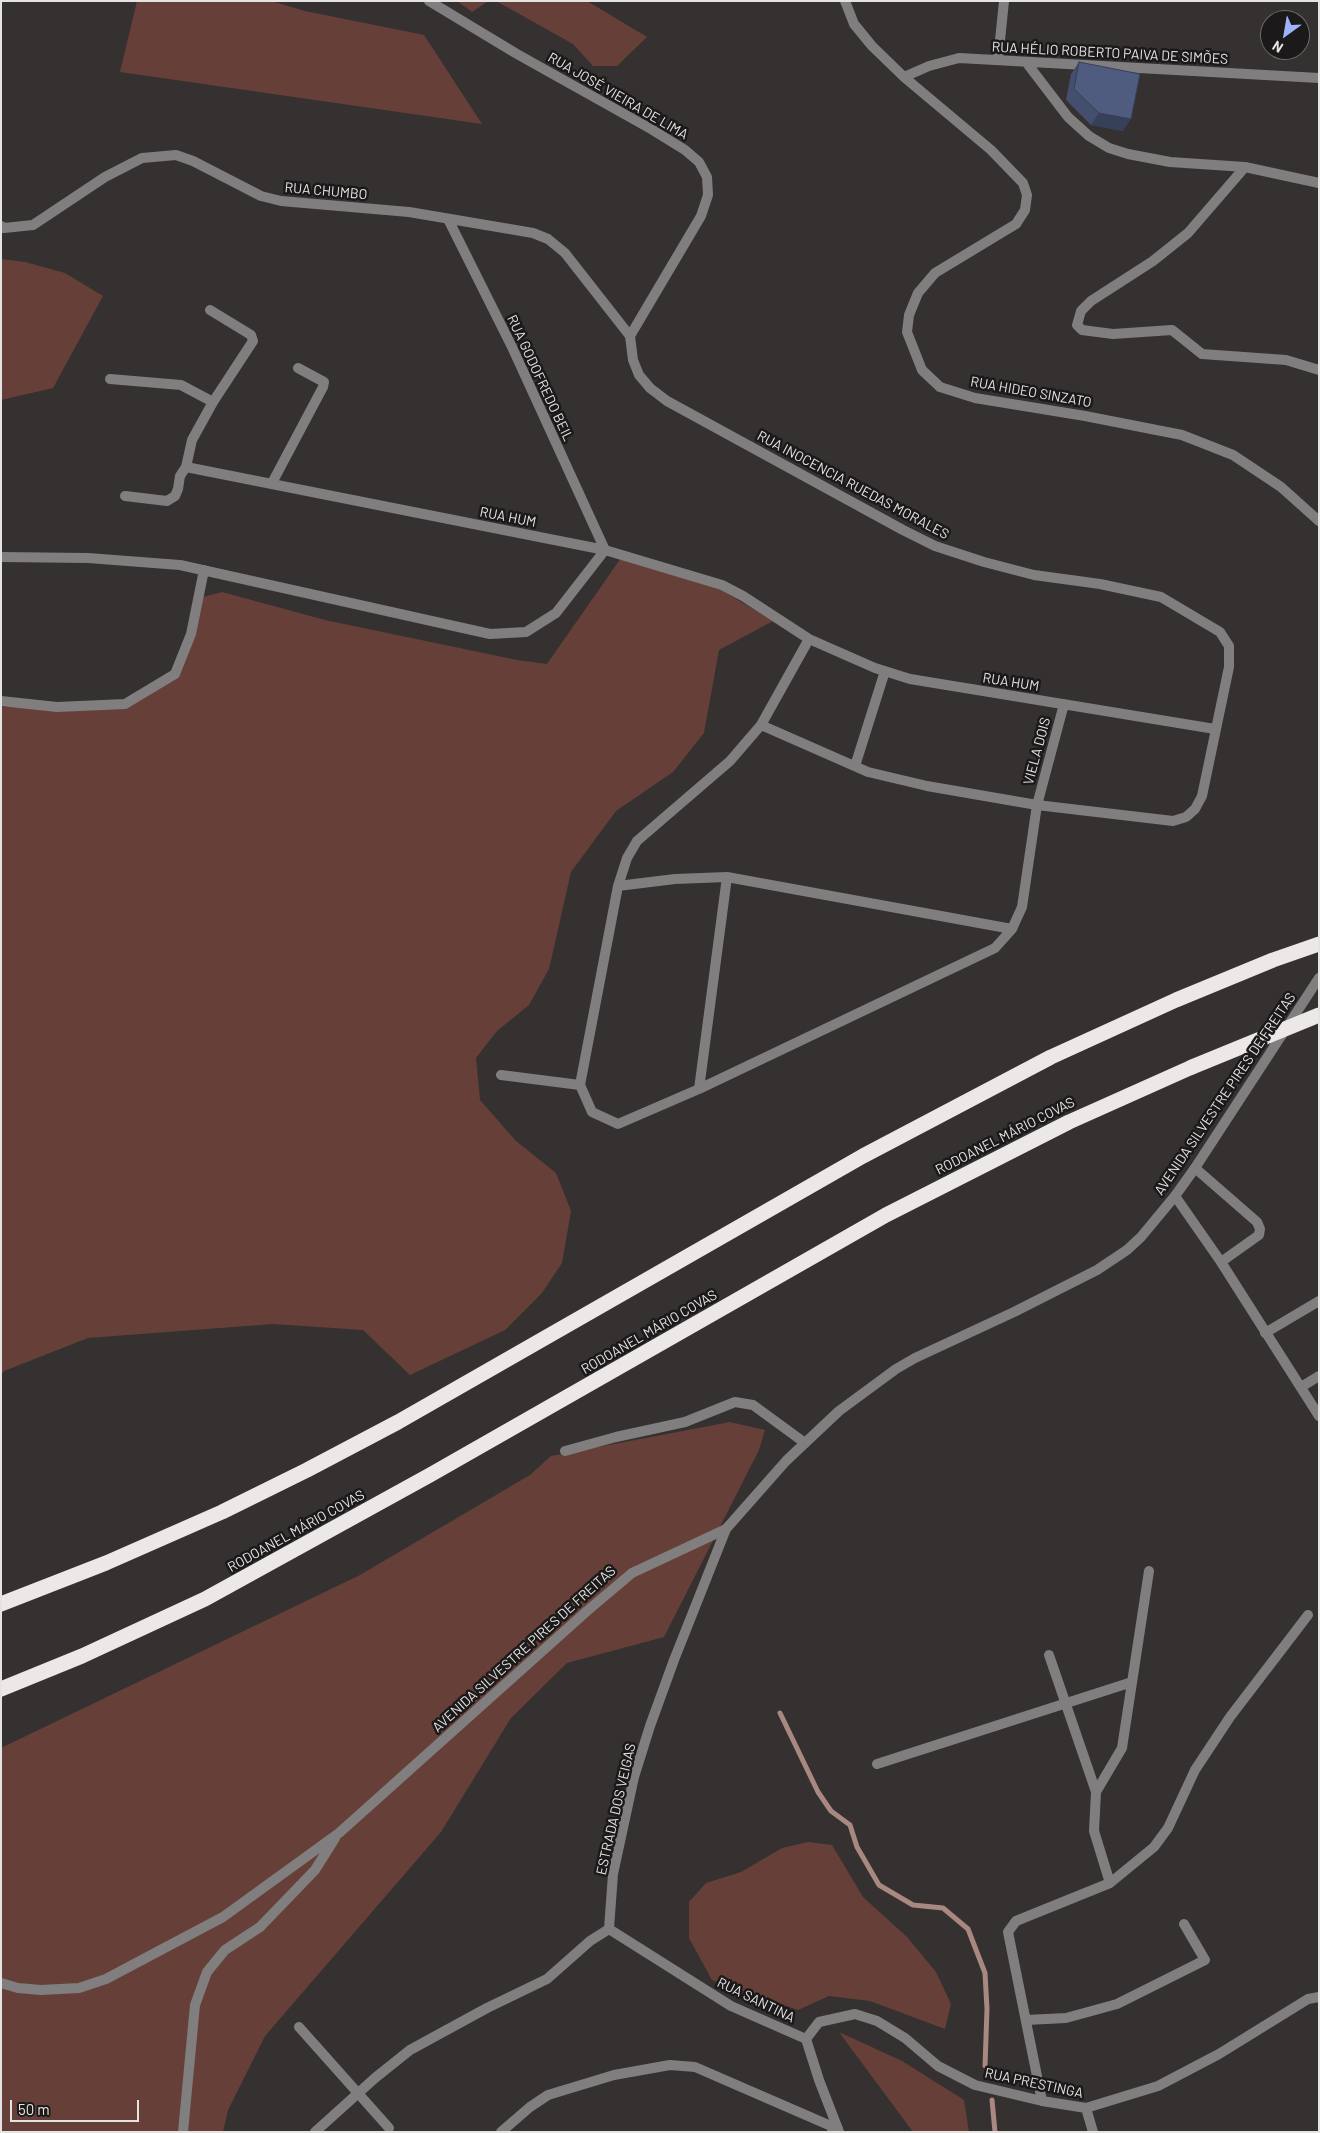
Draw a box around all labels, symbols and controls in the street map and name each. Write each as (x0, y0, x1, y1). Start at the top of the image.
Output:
north arrow (1260, 10, 1310, 60)
street label: RUA HÉLIO ROBERTO PAIVA DE SIMÕES (991, 38, 1229, 68)
text: N (1269, 38, 1286, 57)
street label: RUA JOSÉ VIEIRA DE LIMA (545, 49, 691, 143)
street label: RUA CHUMBO (284, 179, 368, 203)
street label: RUA GODOFREDO BEIL (503, 312, 577, 444)
street label: RUA HIDEO SINZATO (969, 373, 1093, 411)
street label: RUA INOCENCIA RUEDAS MORALES (754, 427, 952, 543)
street label: RUA HUM (478, 503, 538, 531)
street label: RUA HUM (982, 669, 1040, 695)
street label: VIELA DOIS (1020, 715, 1054, 787)
street label: AVENIDA SILVESTRE PIRES DE FREITAS (1151, 990, 1299, 1198)
street label: RODOANEL MÁRIO COVAS (933, 1094, 1077, 1178)
street label: RODOANEL MÁRIO COVAS (578, 1286, 720, 1378)
street label: RODOANEL MÁRIO COVAS (225, 1486, 367, 1576)
street label: AVENIDA SILVESTRE PIRES DE FREITAS (429, 1562, 619, 1736)
street label: ESTRADA DOS VEIGAS (593, 1741, 639, 1877)
street label: RUA SANTINA (714, 1974, 798, 2026)
street label: RUA PRESTINGA (983, 2064, 1085, 2102)
scale bar (12, 2090, 141, 2122)
text: 50 m (18, 2100, 50, 2118)

